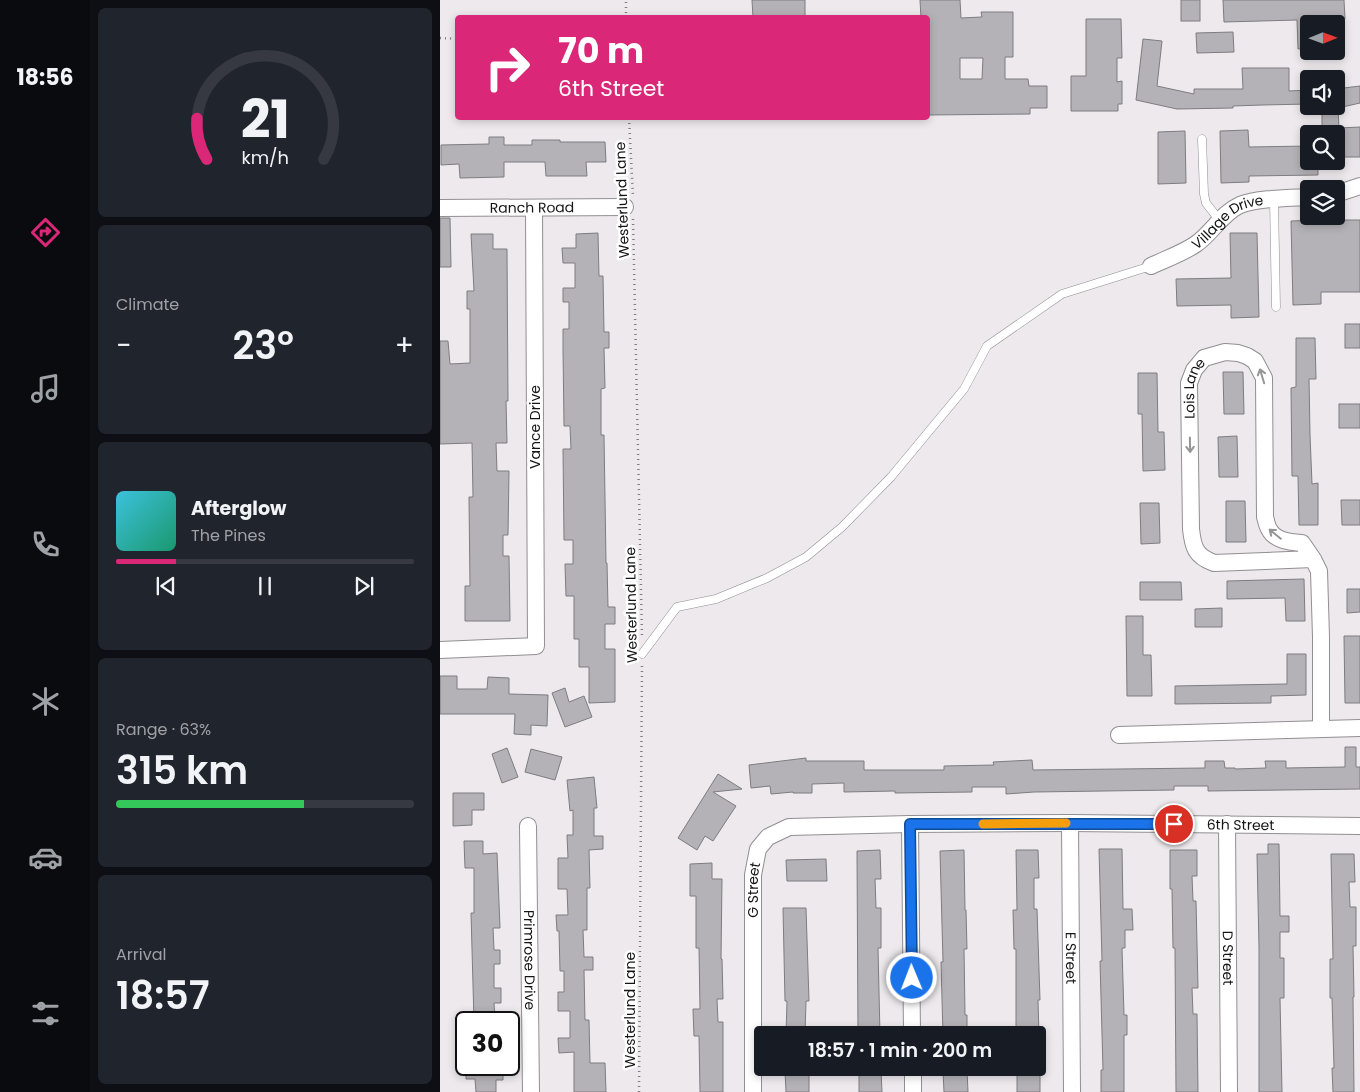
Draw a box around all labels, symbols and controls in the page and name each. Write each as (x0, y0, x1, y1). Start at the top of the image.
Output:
north arrow (1300, 15, 1345, 60)
map controls (1300, 15, 1345, 225)
text: 70 m (558, 26, 644, 75)
icon: right (475, 35, 540, 100)
text: 18:56 (16, 62, 74, 93)
button: sound (1300, 70, 1345, 115)
text: 6th Street (558, 73, 664, 104)
text: 21 (240, 83, 290, 156)
button: search (1300, 125, 1345, 170)
street label: Westerlund Lane (610, 141, 634, 259)
text: km/h (241, 145, 289, 170)
button: layers (1300, 180, 1345, 225)
street label: Village Drive (1187, 190, 1265, 254)
street label: Ranch Road (490, 197, 574, 218)
icon: directions (28, 215, 63, 250)
text: Climate (116, 293, 179, 316)
text: 23° (232, 319, 294, 372)
text: − (116, 326, 131, 365)
text: + (395, 326, 414, 365)
street label: Lois Lane (1179, 353, 1210, 419)
one-way arrow (1256, 369, 1266, 385)
icon: music (28, 371, 63, 406)
street label: Vance Drive (525, 385, 545, 469)
one-way arrow (1185, 437, 1194, 453)
text: Afterglow (191, 495, 286, 522)
text: The Pines (191, 524, 266, 547)
icon: phone (28, 527, 63, 562)
one-way arrow (1269, 529, 1282, 540)
street label: Westerlund Lane (620, 546, 642, 663)
icon: previous (152, 572, 180, 600)
icon: pause (251, 572, 279, 600)
icon: next (350, 572, 378, 600)
icon: climate (28, 684, 63, 719)
text: Range · 63% (116, 718, 211, 741)
text: 315 km (116, 744, 248, 797)
pin (1153, 803, 1195, 845)
icon: arrive (1160, 810, 1188, 838)
street label: 6th Street (1207, 814, 1275, 835)
icon: car (28, 840, 63, 875)
street label: G Street (743, 860, 765, 918)
street label: Primrose Drive (519, 910, 540, 1011)
street label: D Street (1218, 931, 1238, 985)
street label: E Street (1061, 932, 1081, 984)
text: Arrival (116, 943, 166, 966)
street label: Westerlund Lane (620, 951, 640, 1068)
position arrow (885, 951, 937, 1003)
text: 18:57 (116, 969, 209, 1022)
icon: filters (28, 996, 63, 1031)
speed limit sign: 30 (455, 1011, 520, 1076)
text: 18:57 · 1 min · 200 m (808, 1037, 992, 1064)

